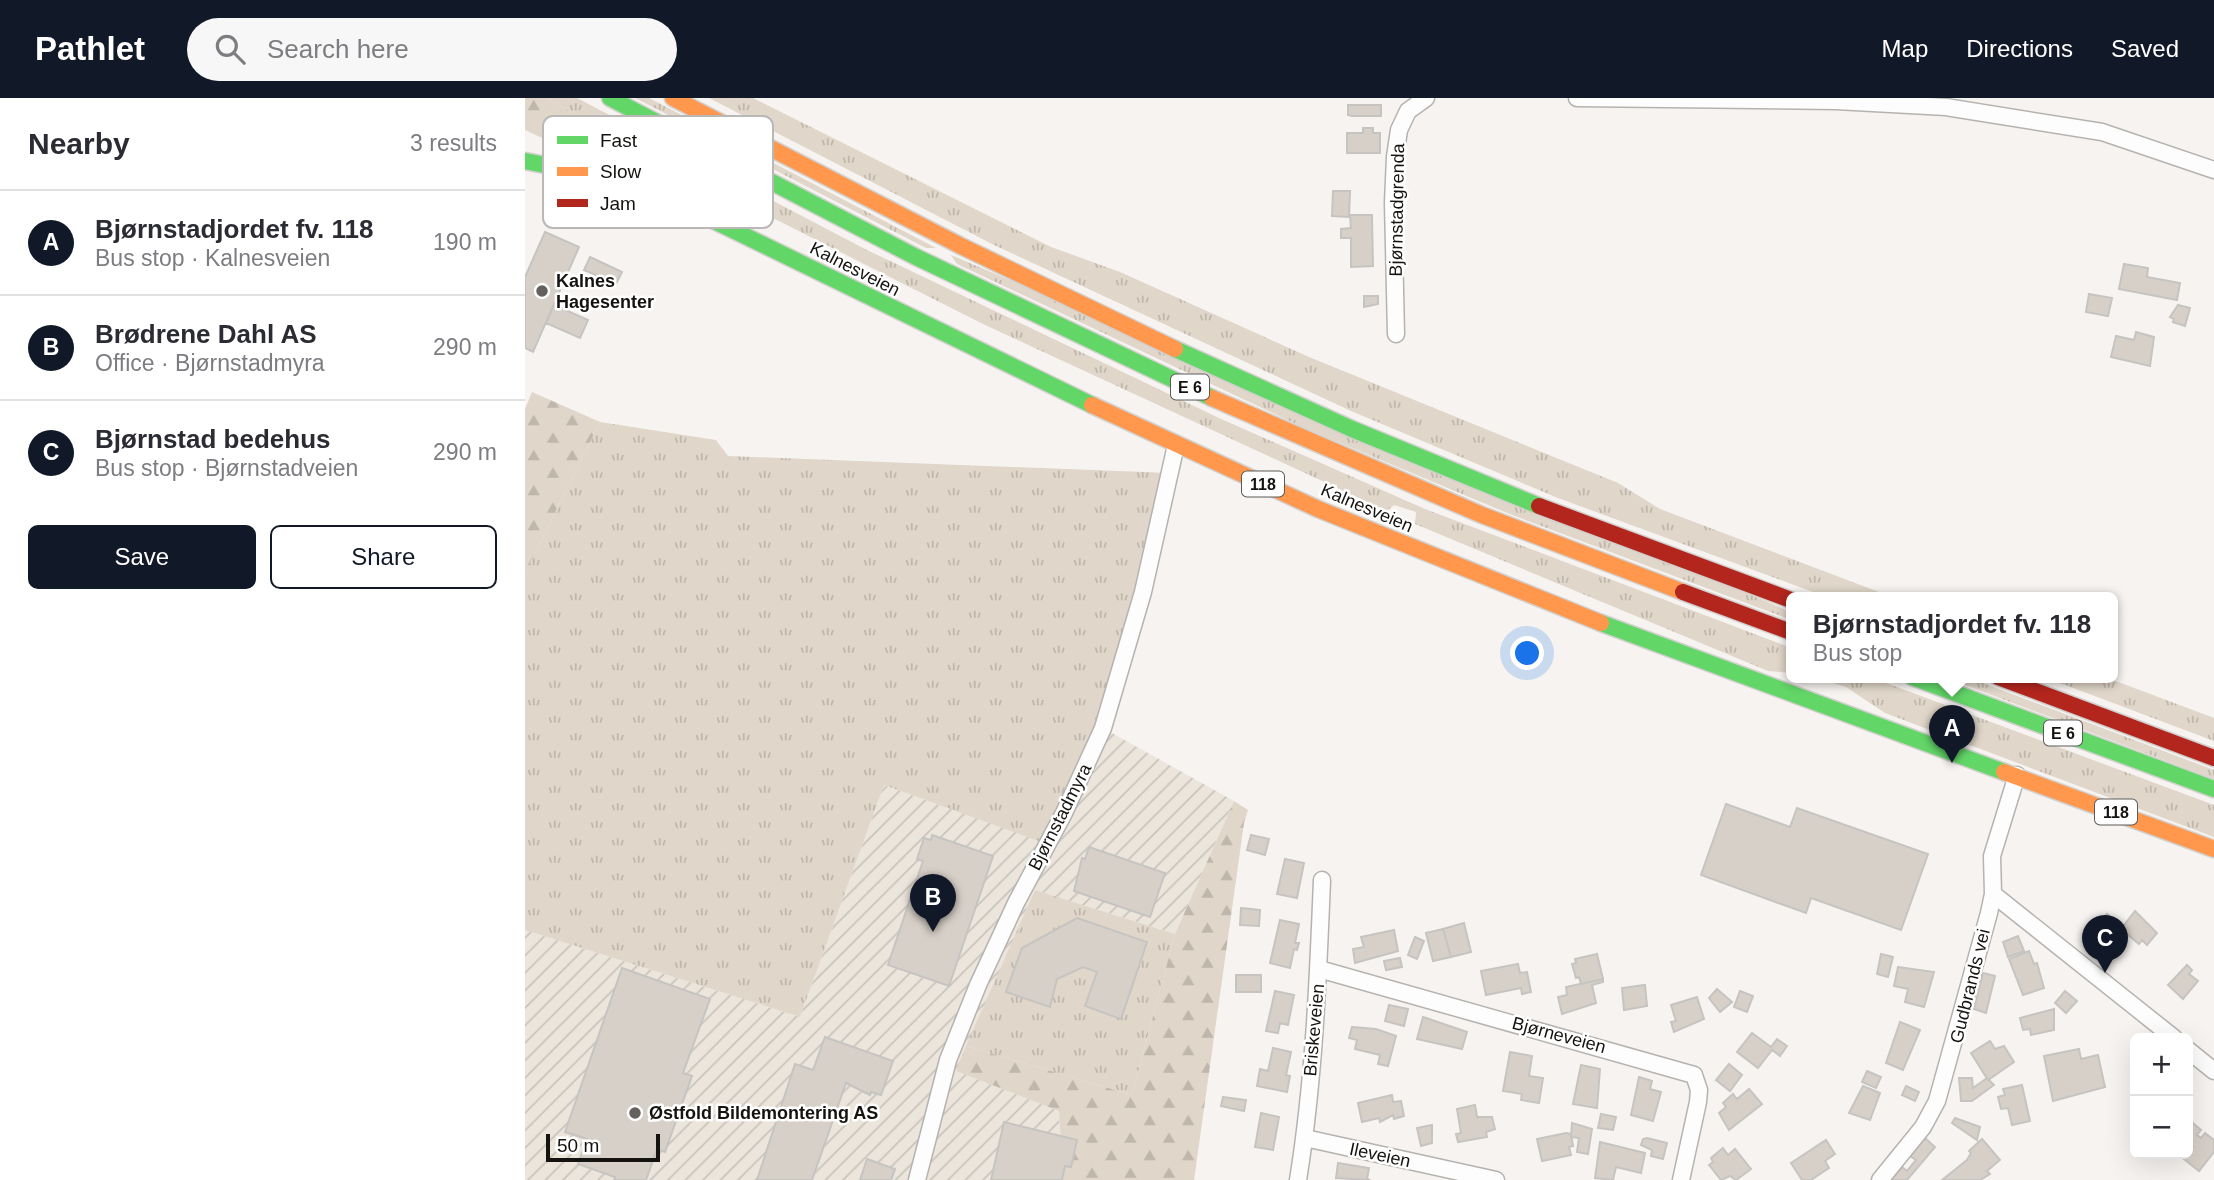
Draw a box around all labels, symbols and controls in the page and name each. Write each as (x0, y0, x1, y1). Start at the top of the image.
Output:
search box (187, 18, 677, 81)
text: Pathlet (35, 30, 145, 67)
icon: search (211, 30, 249, 68)
text: Search here (267, 34, 409, 64)
text: Map (1882, 35, 1928, 62)
text: Directions (1966, 35, 2073, 62)
text: Saved (2111, 35, 2179, 62)
legend (543, 116, 773, 228)
text: Nearby (28, 127, 130, 160)
text: 3 results (410, 130, 497, 156)
text: Fast (600, 130, 638, 151)
street label: Bjørnstadgrenda (1386, 142, 1408, 277)
text: Slow (600, 161, 641, 182)
text: Jam (600, 193, 636, 214)
text: Bjørnstadjordet fv. 118 (95, 214, 373, 244)
text: A (43, 229, 59, 255)
text: 190 m (433, 229, 497, 255)
street label: Kalnesveien (807, 238, 903, 300)
text: Bus stop · Kalnesveien (95, 245, 330, 271)
place label: Kalnes Hagesenter (556, 271, 654, 312)
marker: Kalnes Hagesenter (534, 283, 550, 299)
text: Brødrene Dahl AS (95, 319, 317, 349)
text: B (43, 334, 59, 360)
text: 290 m (433, 334, 497, 360)
text: Office · Bjørnstadmyra (95, 350, 325, 376)
road number: E 6 (1171, 374, 1209, 400)
text: Bjørnstad bedehus (95, 424, 330, 454)
text: C (43, 439, 59, 465)
text: 290 m (433, 439, 497, 465)
text: Bus stop · Bjørnstadveien (95, 455, 358, 481)
road number: 118 (1242, 472, 1284, 496)
street label: Kalnesveien (1318, 480, 1416, 536)
button: Save (28, 525, 256, 589)
button: Share (270, 525, 497, 589)
popup (1786, 592, 2118, 683)
text: Bjørnstadjordet fv. 118 (1813, 609, 2091, 639)
your location (1510, 636, 1544, 670)
text: Bus stop (1813, 640, 1902, 666)
pin: A (1929, 705, 1975, 763)
road number: E 6 (2044, 720, 2082, 746)
street label: Bjørnstadmyra (1025, 759, 1096, 874)
road number: 118 (2095, 800, 2137, 824)
pin: B (910, 874, 956, 932)
pin: C (2082, 915, 2128, 973)
street label: Gudbrands vei (1946, 927, 1994, 1045)
street label: Briskeveien (1300, 983, 1328, 1077)
street label: Bjørneveien (1510, 1013, 1608, 1057)
map controls (2130, 1033, 2193, 1159)
button: + (2130, 1033, 2193, 1096)
button: − (2130, 1096, 2193, 1159)
place label: Østfold Bildemontering AS (649, 1103, 878, 1123)
marker: Østfold Bildemontering AS (627, 1105, 643, 1121)
scale bar (546, 1131, 660, 1163)
text: 50 m (557, 1135, 599, 1156)
street label: Ileveien (1348, 1139, 1412, 1171)

